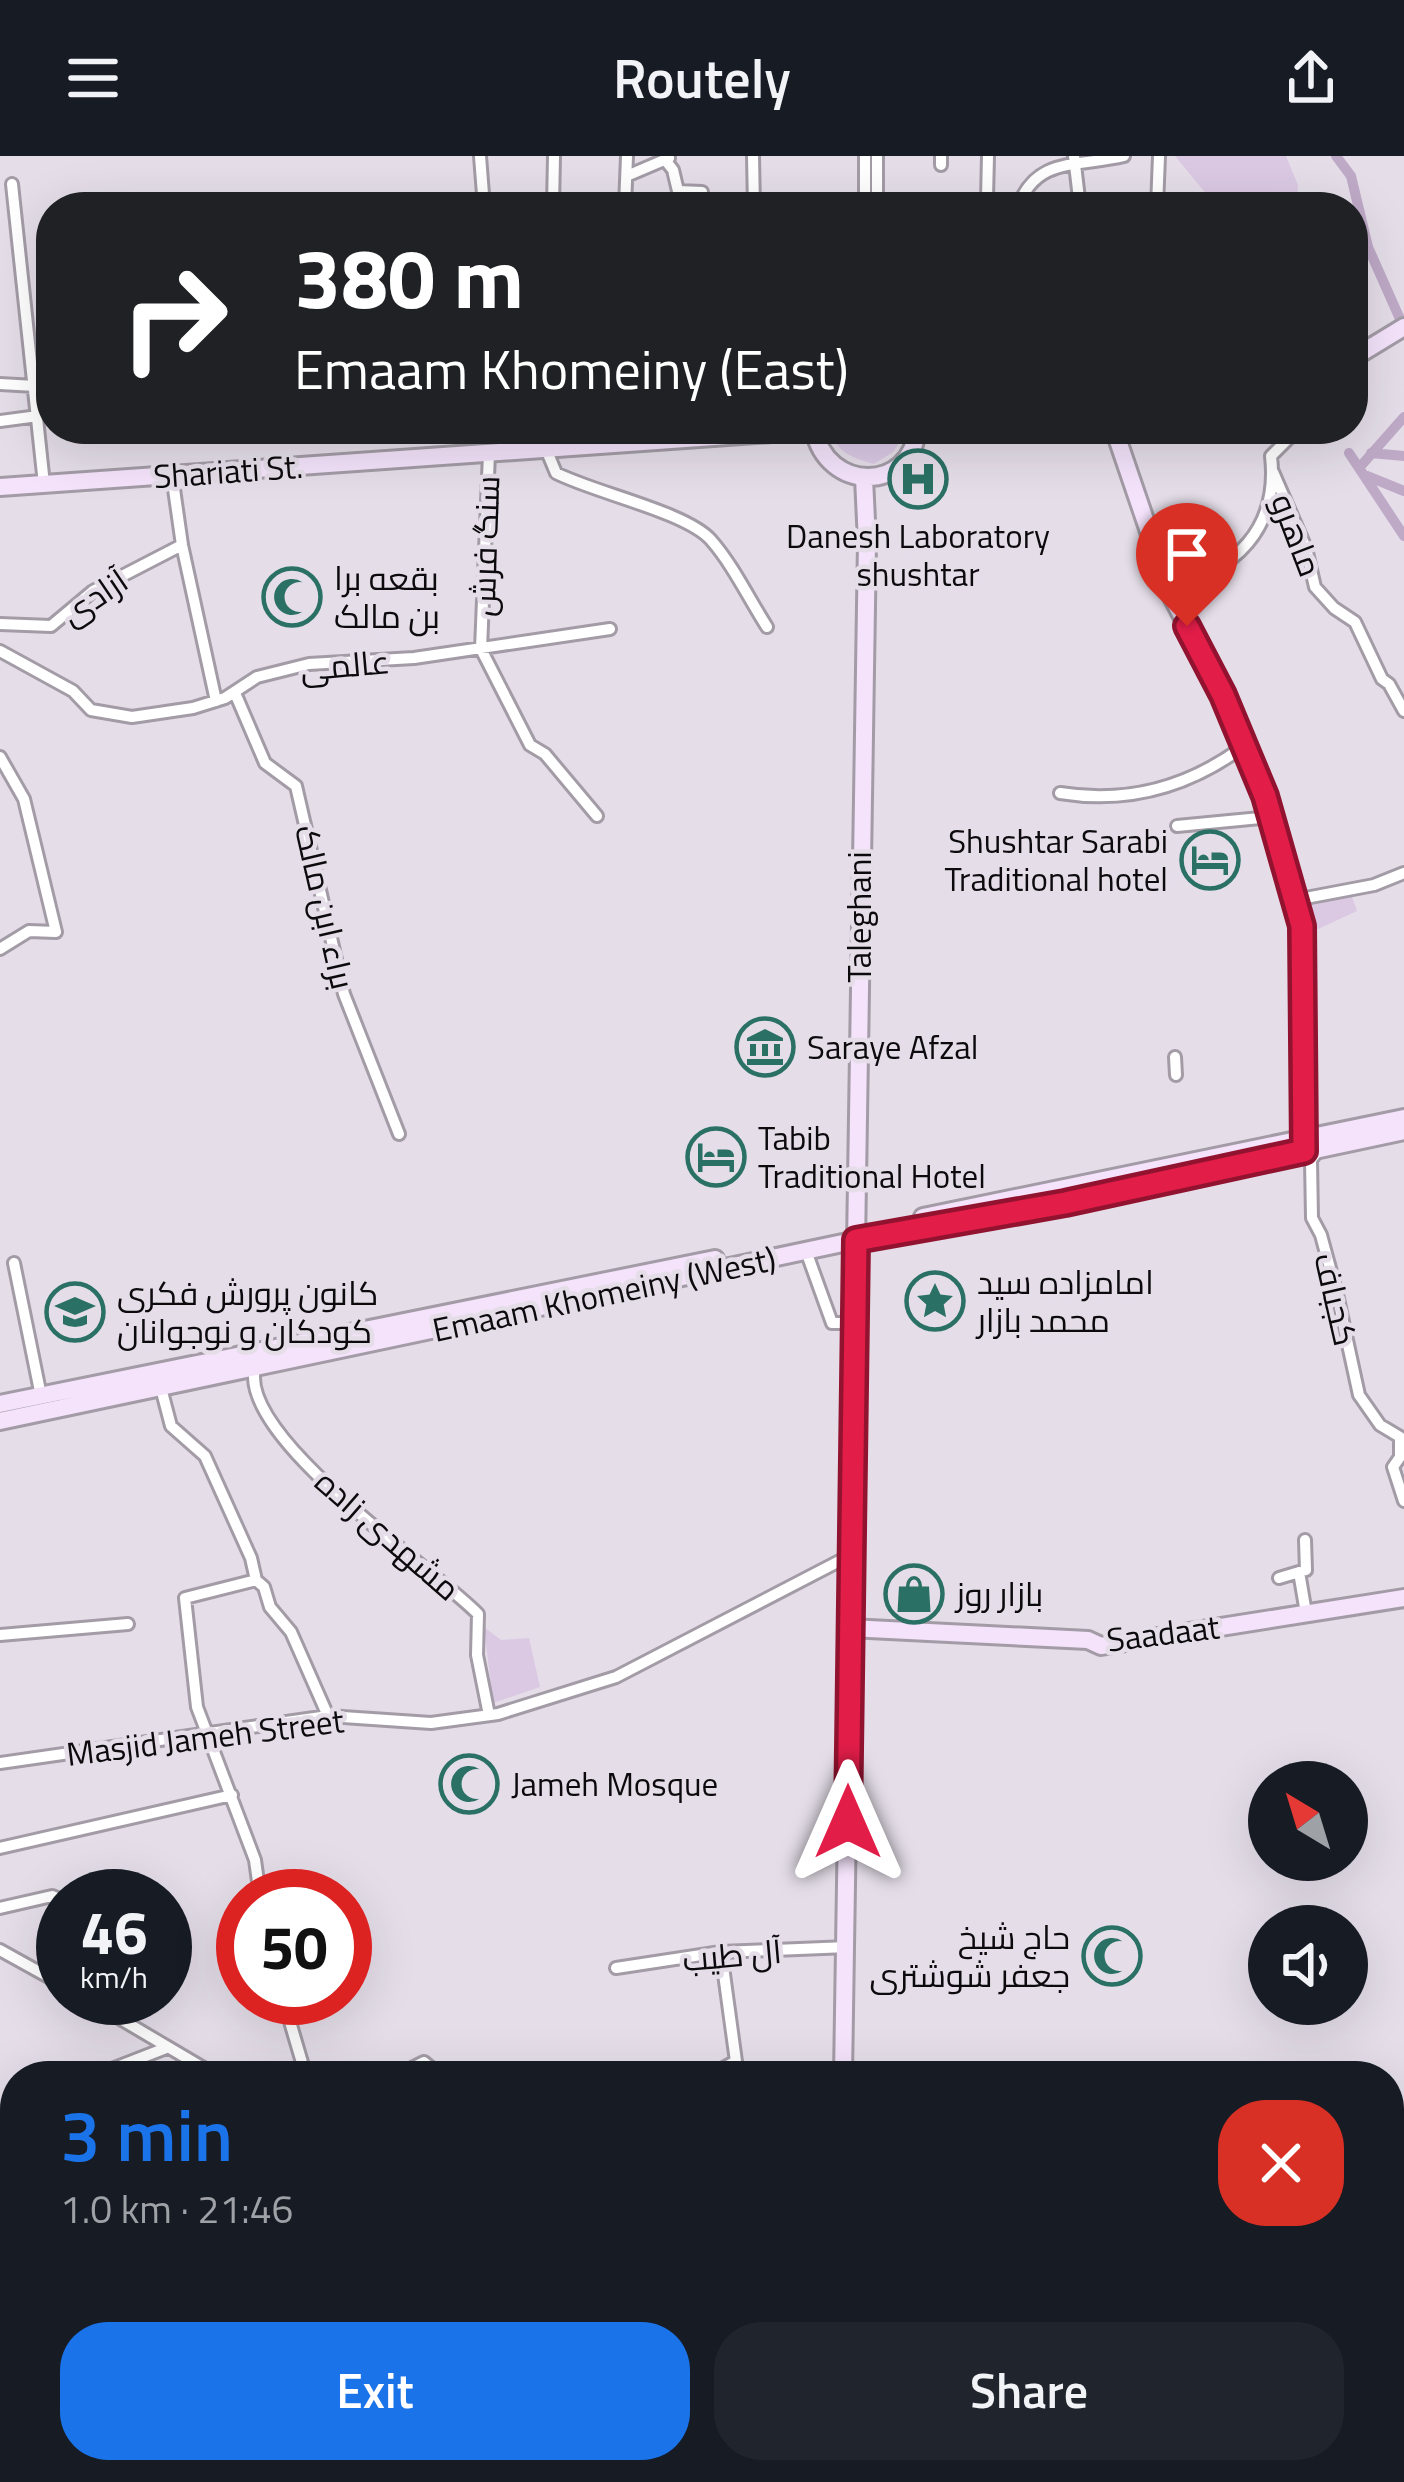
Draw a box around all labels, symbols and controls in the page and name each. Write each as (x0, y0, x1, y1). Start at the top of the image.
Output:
text: Routely (613, 37, 791, 119)
icon: menu (60, 45, 126, 111)
icon: share (1278, 45, 1344, 111)
text: 380 m (294, 213, 524, 341)
icon: right (96, 240, 252, 396)
text: Emaam Khomeiny (East) (294, 328, 849, 410)
street label: Shariati St. (152, 441, 304, 501)
hospital icon: Danesh Laboratory shushtar (887, 448, 949, 510)
street label: سنگ فرش (458, 475, 512, 617)
street label: ماهرو (1258, 486, 1336, 584)
pin (1136, 503, 1238, 626)
place label: Danesh Laboratory shushtar (786, 511, 1050, 599)
icon: arrive (1154, 521, 1220, 587)
place label: بقعه برا بن مالک (334, 553, 440, 641)
street label: آزادی (50, 556, 138, 638)
mosque icon: بقعه برا بن مالک (261, 566, 323, 628)
street label: عالمی (298, 636, 392, 694)
place label: Shushtar Sarabi Traditional hotel (945, 816, 1168, 904)
street label: براء ابن مالک (282, 820, 368, 994)
hotel icon: Shushtar Sarabi Traditional hotel (1179, 829, 1241, 891)
street label: Taleghani (834, 851, 884, 983)
museum icon: Saraye Afzal (734, 1016, 796, 1078)
place label: Saraye Afzal (807, 1022, 978, 1072)
place label: Tabib Traditional Hotel (758, 1113, 986, 1201)
hotel icon: Tabib Traditional Hotel (685, 1126, 747, 1188)
street label: Emaam Khomeiny (West) (428, 1233, 780, 1355)
street label: کجباف (1301, 1248, 1371, 1350)
place label: امامزاده سید محمد بازار (975, 1257, 1154, 1345)
place label: کانون پرورش فکری کودکان و نوجوانان (117, 1268, 378, 1356)
place icon: امامزاده سید محمد بازار (904, 1270, 966, 1332)
school or university icon: کانون پرورش فکری کودکان و نوجوانان (44, 1281, 106, 1343)
street label: مشهدی زاده (304, 1458, 472, 1612)
shop icon: بازار روز (883, 1563, 945, 1625)
place label: بازار روز (954, 1569, 1043, 1619)
street label: Saadaat (1104, 1601, 1223, 1665)
street label: Masjid Jameh Street (63, 1695, 347, 1779)
mosque icon: Jameh Mosque (438, 1753, 500, 1815)
place label: Jameh Mosque (511, 1759, 718, 1809)
position arrow (785, 1759, 911, 1885)
north arrow (1248, 1761, 1368, 1881)
map controls (1248, 1761, 1368, 2025)
speed limit sign: 50 (216, 1869, 372, 2025)
text: 46 (80, 1886, 148, 1977)
button: sound (1248, 1905, 1368, 2025)
place label: حاج شیخ جعفر شوشتری (870, 1912, 1070, 2000)
mosque icon: حاج شیخ جعفر شوشتری (1081, 1925, 1143, 1987)
street label: آل طیب (680, 1926, 784, 1984)
text: km/h (80, 1954, 148, 2000)
text: 3 min (60, 2079, 233, 2189)
button: close (1218, 2100, 1344, 2226)
text: 1.0 km · 21:46 (60, 2179, 293, 2238)
button: Exit (60, 2322, 690, 2460)
button: Share (714, 2322, 1344, 2460)

